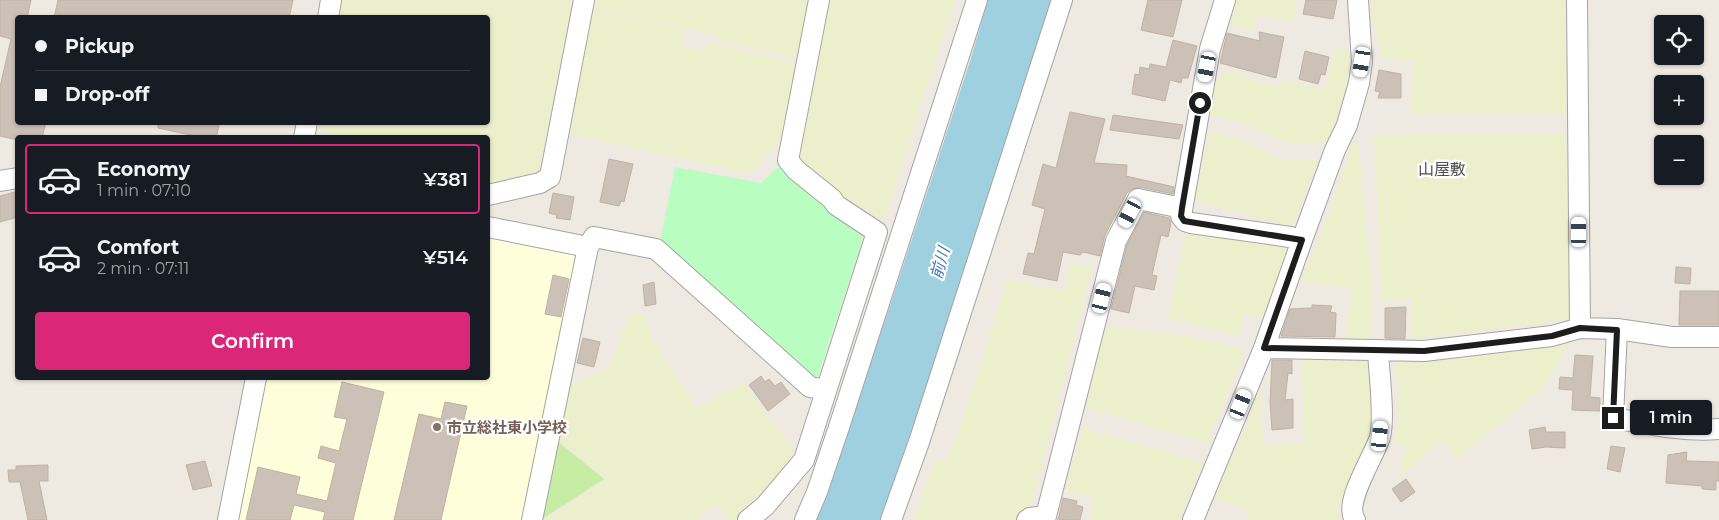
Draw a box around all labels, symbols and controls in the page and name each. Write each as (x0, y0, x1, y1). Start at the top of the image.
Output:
map controls (1654, 15, 1704, 185)
button: locate (1654, 15, 1704, 65)
text: Pickup (65, 35, 134, 58)
car (1352, 46, 1371, 78)
car (1196, 51, 1217, 83)
button: + (1654, 75, 1704, 125)
text: Drop-off (65, 83, 149, 106)
route start (1189, 92, 1211, 114)
button: − (1654, 135, 1704, 185)
icon: car (37, 157, 82, 202)
text: Economy (97, 158, 190, 181)
district label: 山屋敷 (1418, 160, 1466, 179)
text: ¥381 (423, 168, 468, 191)
text: 1 min · 07:10 (97, 181, 191, 200)
car (1116, 196, 1143, 230)
car (1571, 217, 1586, 247)
icon: car (37, 235, 82, 280)
text: Comfort (97, 236, 179, 259)
water label: 前川 (926, 243, 954, 281)
text: ¥514 (423, 246, 468, 269)
text: 2 min · 07:11 (97, 259, 189, 278)
car (1091, 282, 1112, 314)
button: Confirm (35, 312, 470, 370)
car (1228, 387, 1253, 421)
callout: 1 min (1630, 400, 1713, 436)
route end (1602, 407, 1624, 429)
text: 1 min (1650, 408, 1692, 427)
place label: 市立総社東小学校 (447, 418, 567, 437)
car (1370, 420, 1389, 452)
marker: 市立総社東小学校 (431, 421, 443, 433)

